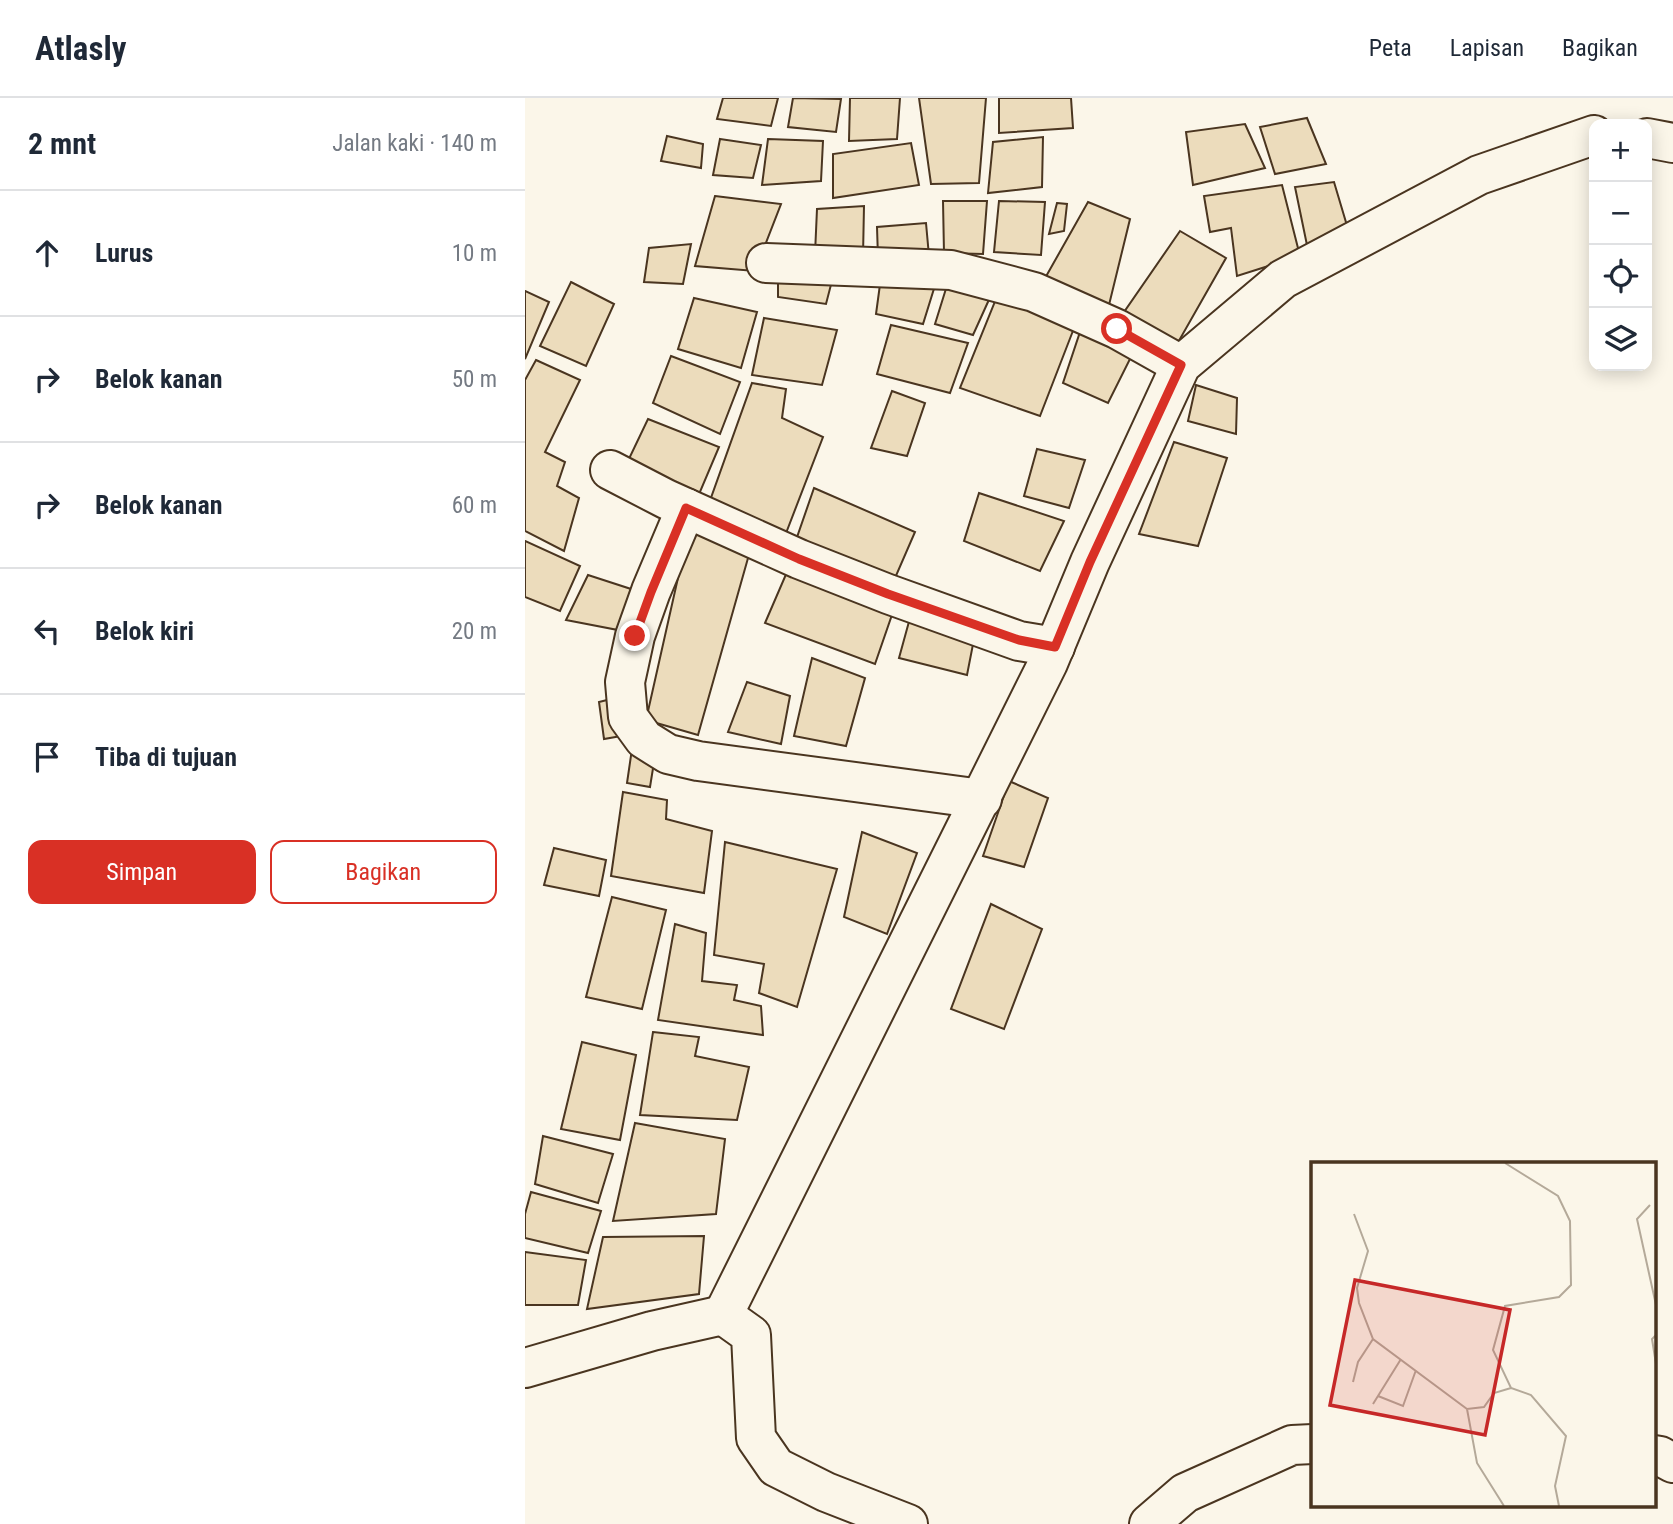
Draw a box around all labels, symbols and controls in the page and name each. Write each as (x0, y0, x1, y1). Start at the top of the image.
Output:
text: Atlasly (35, 29, 126, 68)
text: Peta (1369, 34, 1412, 62)
text: Lapisan (1450, 34, 1524, 62)
text: Bagikan (1562, 34, 1638, 62)
map controls (1589, 119, 1652, 371)
button: + (1589, 119, 1652, 182)
text: 2 mnt (28, 126, 96, 161)
text: Jalan kaki · 140 m (332, 130, 497, 157)
button: − (1589, 182, 1652, 245)
icon: ahead (28, 234, 66, 272)
text: Lurus (95, 238, 153, 268)
text: 10 m (452, 240, 497, 267)
button: locate (1589, 245, 1652, 308)
button: layers (1589, 308, 1652, 371)
route start (1101, 313, 1132, 344)
icon: right (28, 360, 66, 398)
text: Belok kanan (95, 364, 222, 394)
text: 50 m (452, 366, 497, 393)
icon: right (28, 486, 66, 524)
text: Belok kanan (95, 490, 222, 520)
text: 60 m (452, 492, 497, 519)
icon: left (28, 612, 66, 650)
text: Belok kiri (95, 616, 194, 646)
text: 20 m (452, 618, 497, 645)
route end (619, 620, 650, 651)
icon: arrive (28, 738, 66, 776)
text: Tiba di tujuan (95, 742, 237, 772)
button: Simpan (28, 840, 256, 904)
button: Bagikan (270, 840, 497, 904)
inset map (1311, 1162, 1655, 1506)

